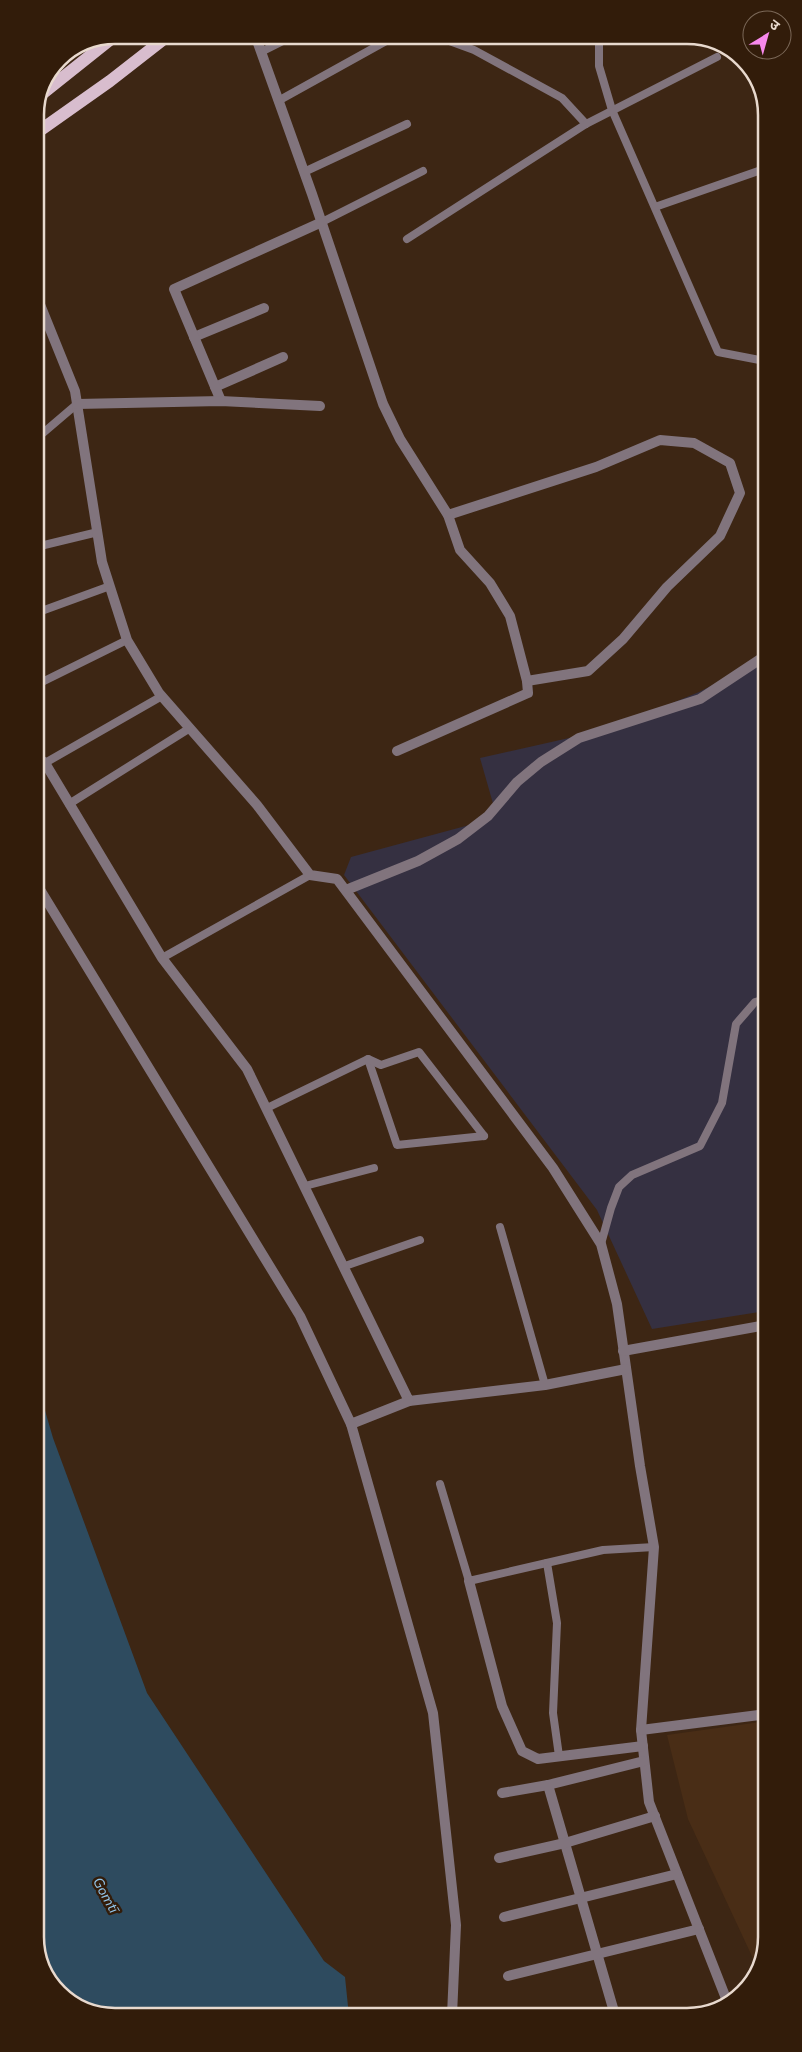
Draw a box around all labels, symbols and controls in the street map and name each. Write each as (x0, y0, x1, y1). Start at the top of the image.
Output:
north arrow (742, 10, 792, 60)
text: उ (766, 15, 784, 36)
water label: Gomtī (88, 1874, 124, 1918)

